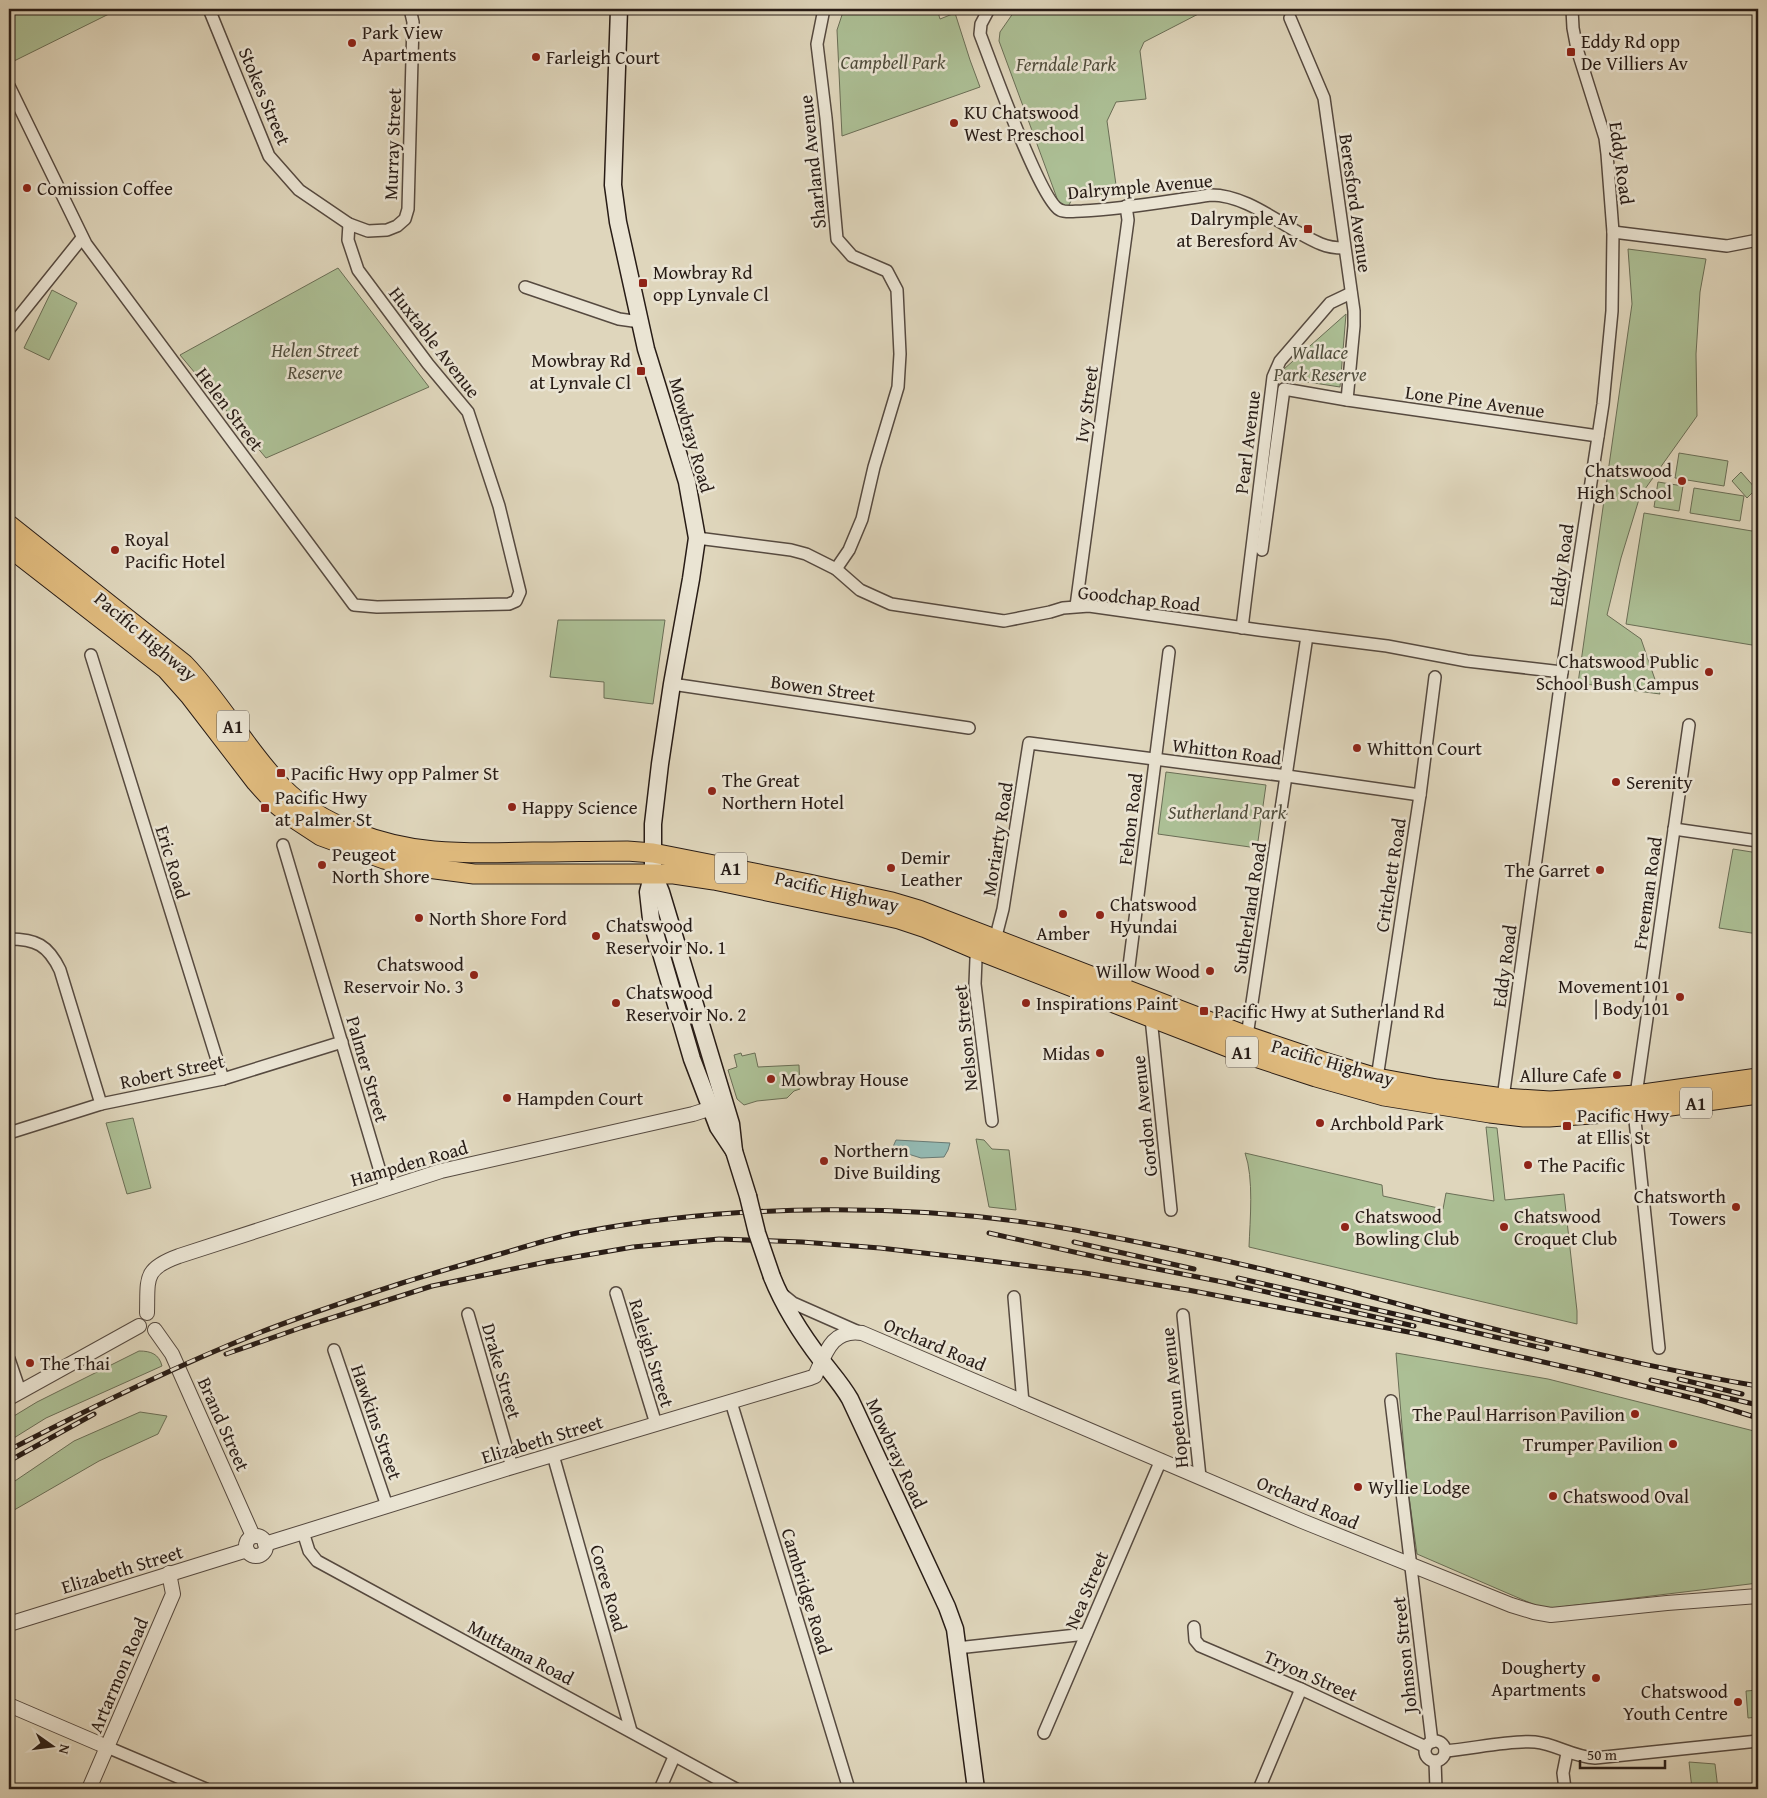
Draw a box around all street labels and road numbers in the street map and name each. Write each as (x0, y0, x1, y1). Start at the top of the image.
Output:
street label: Stokes Street (232, 43, 298, 149)
street label: Murray Street (376, 87, 408, 200)
street label: Sharland Avenue (791, 94, 833, 230)
street label: Eddy Road (1602, 120, 1642, 207)
street label: Beresford Avenue (1332, 132, 1380, 274)
street label: Dalrymple Avenue (1066, 166, 1214, 206)
street label: Huxtable Avenue (382, 280, 488, 404)
street label: Helen Street (189, 361, 271, 457)
street label: Ivy Street (1067, 364, 1105, 444)
street label: Mowbray Road (662, 374, 722, 497)
street label: Lone Pine Avenue (1404, 377, 1547, 425)
street label: Pearl Avenue (1227, 389, 1267, 495)
street label: Eddy Road (1541, 521, 1581, 608)
street label: Goodchap Road (1077, 578, 1202, 618)
street label: Pacific Highway (88, 585, 204, 688)
street label: Bowen Street (769, 667, 877, 709)
road number: A1 (217, 710, 249, 741)
street label: Whitton Road (1171, 730, 1284, 772)
street label: Fehon Road (1110, 771, 1150, 867)
street label: Moriarty Road (974, 779, 1020, 898)
street label: Critchett Road (1367, 815, 1413, 934)
street label: Eric Road (149, 822, 198, 903)
street label: Freeman Road (1625, 834, 1669, 951)
street label: Sutherland Road (1225, 839, 1273, 976)
road number: A1 (715, 852, 747, 884)
street label: Pacific Highway (772, 863, 902, 919)
street label: Eddy Road (1484, 922, 1524, 1009)
street label: Nelson Street (945, 983, 985, 1093)
street label: Palmer Street (340, 1013, 397, 1126)
street label: Pacific Highway (1268, 1031, 1398, 1093)
road number: A1 (1226, 1036, 1258, 1068)
street label: Robert Street (117, 1046, 227, 1096)
street label: Gordon Avenue (1124, 1054, 1164, 1178)
road number: A1 (1680, 1088, 1712, 1118)
street label: Hampden Road (347, 1133, 472, 1193)
street label: Raleigh Street (622, 1295, 682, 1411)
street label: Orchard Road (880, 1310, 991, 1378)
street label: Drake Street (475, 1320, 529, 1423)
street label: Hopetoun Avenue (1153, 1326, 1195, 1470)
street label: Hawkins Street (344, 1361, 410, 1484)
street label: Brand Street (191, 1372, 257, 1476)
street label: Mowbray Road (859, 1393, 935, 1513)
street label: Elizabeth Street (478, 1407, 607, 1471)
street label: Orchard Road (1253, 1468, 1364, 1536)
street label: Cambridge Road (775, 1525, 840, 1658)
street label: Elizabeth Street (58, 1537, 187, 1601)
street label: Coree Road (583, 1541, 635, 1636)
street label: Nea Street (1057, 1546, 1115, 1633)
street label: Johnson Street (1384, 1595, 1424, 1717)
street label: Artarmon Road (81, 1612, 155, 1737)
street label: Muttama Road (463, 1612, 580, 1692)
street label: Tryon Street (1260, 1642, 1363, 1708)

